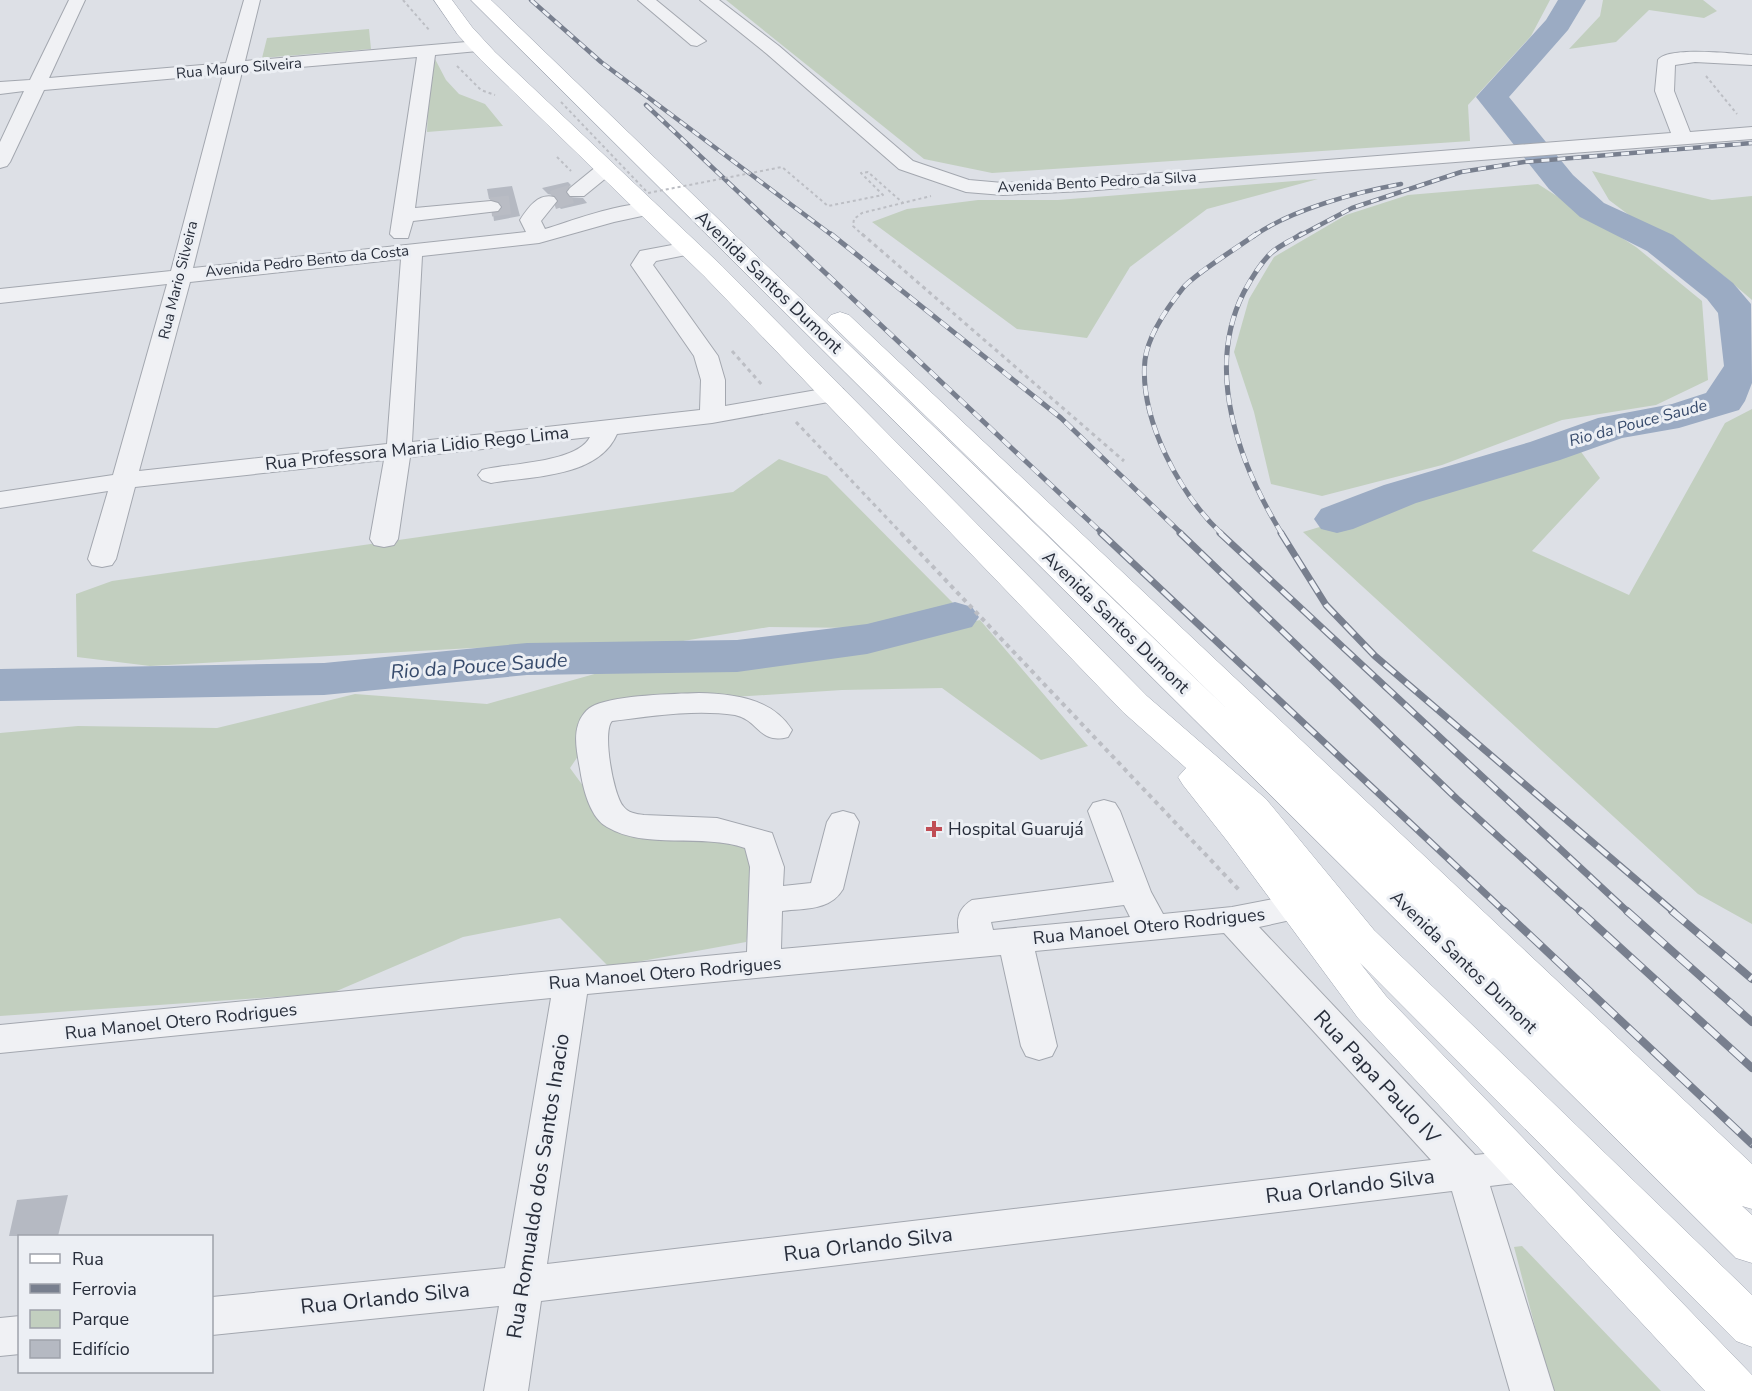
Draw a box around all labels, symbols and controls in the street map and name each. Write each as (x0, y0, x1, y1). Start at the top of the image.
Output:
street label: Rua Mauro Silveira (175, 53, 303, 83)
street label: Avenida Bento Pedro da Silva (997, 167, 1197, 197)
street label: Avenida Santos Dumont (690, 205, 848, 359)
street label: Rua Mario Silveira (154, 219, 202, 341)
street label: Avenida Pedro Bento da Costa (204, 240, 410, 282)
water label: Rio da Pouce Saude (1567, 394, 1710, 452)
street label: Rua Professora Maria Lidio Rego Lima (264, 420, 570, 476)
street label: Avenida Santos Dumont (1037, 545, 1195, 699)
water label: Rio da Pouce Saude (390, 646, 569, 686)
place label: Hospital Guarujá (948, 817, 1084, 841)
marker: Hospital Guarujá (925, 820, 943, 838)
street label: Avenida Santos Dumont (1385, 885, 1543, 1039)
street label: Rua Manoel Otero Rodrigues (1032, 902, 1266, 950)
street label: Rua Manoel Otero Rodrigues (548, 951, 782, 995)
street label: Rua Manoel Otero Rodrigues (64, 997, 298, 1045)
street label: Rua Papa Paulo IV (1308, 1004, 1447, 1150)
street label: Rua Romualdo dos Santos Inacio (500, 1031, 576, 1341)
street label: Rua Orlando Silva (1264, 1162, 1436, 1210)
street label: Rua Orlando Silva (782, 1220, 954, 1268)
legend (18, 1235, 213, 1373)
text: Rua (72, 1247, 104, 1271)
street label: Rua Orlando Silva (299, 1275, 471, 1321)
text: Ferrovia (72, 1277, 137, 1301)
text: Parque (72, 1307, 129, 1331)
text: Edifício (72, 1337, 130, 1361)

